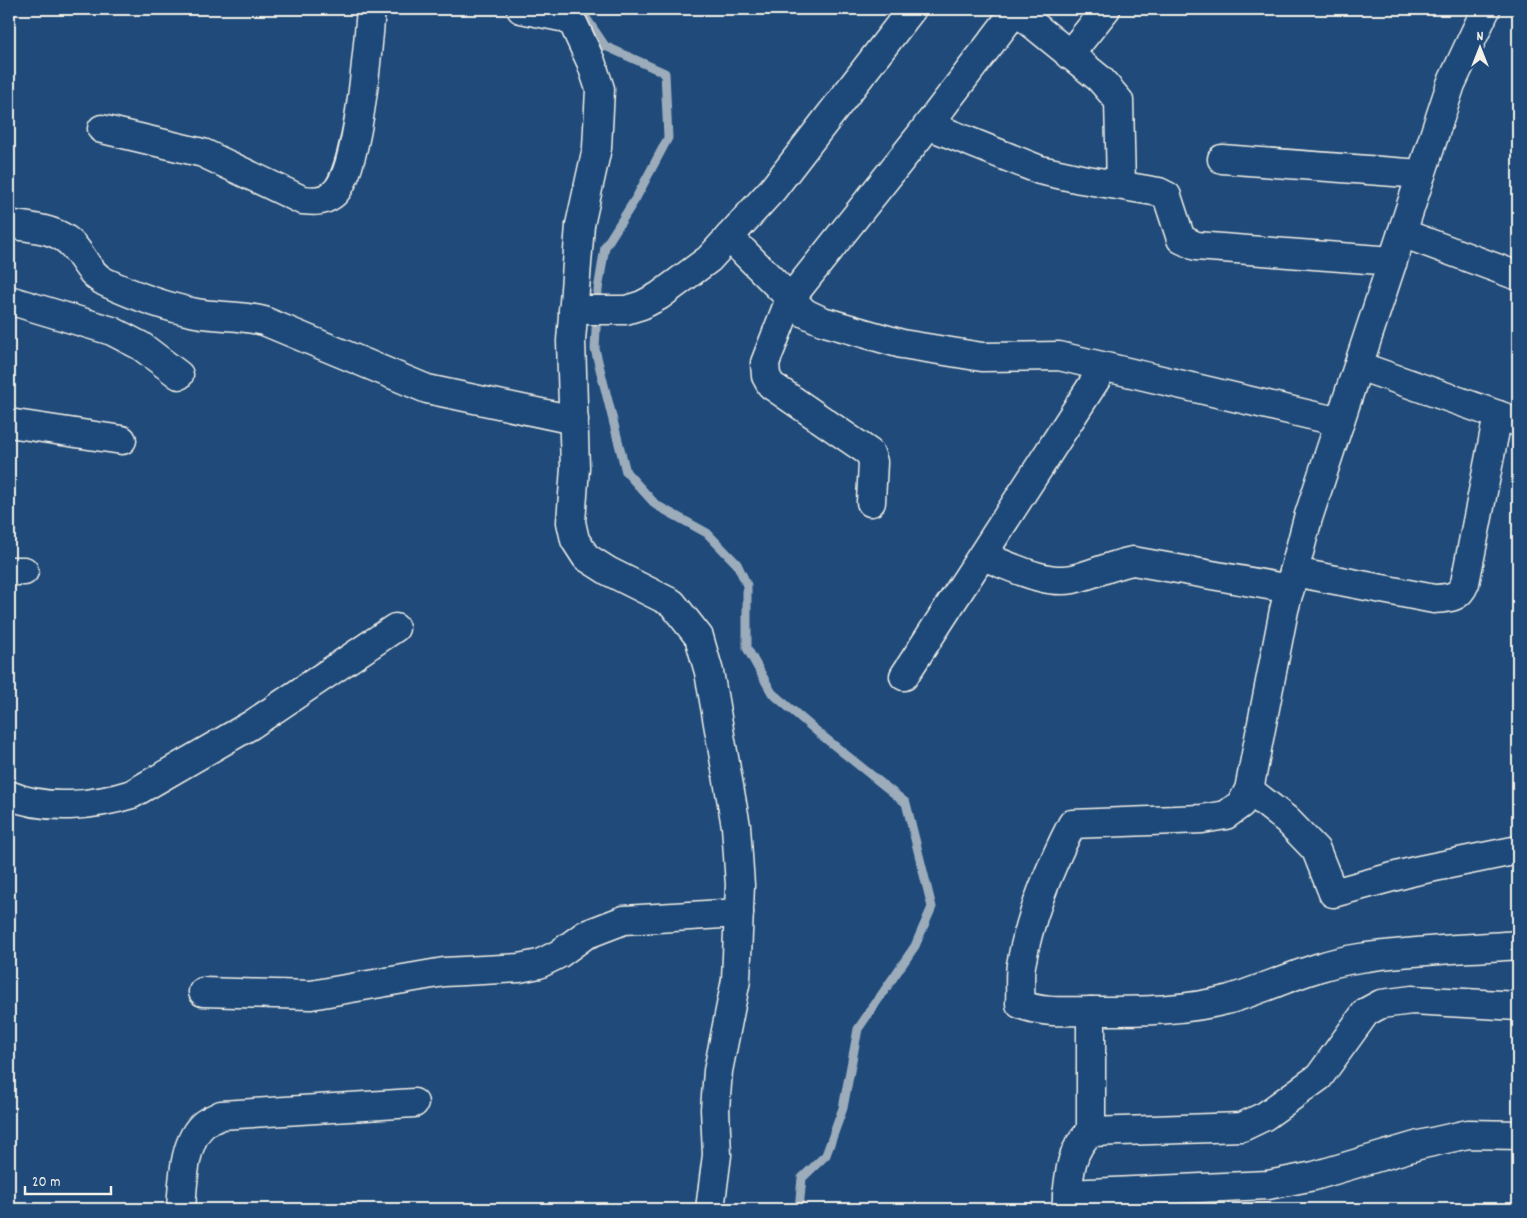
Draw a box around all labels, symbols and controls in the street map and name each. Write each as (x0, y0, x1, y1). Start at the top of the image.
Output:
north arrow (1454, 22, 1504, 72)
text: N (1477, 27, 1484, 47)
scale bar (25, 1163, 111, 1195)
text: 20 m (32, 1172, 60, 1194)

